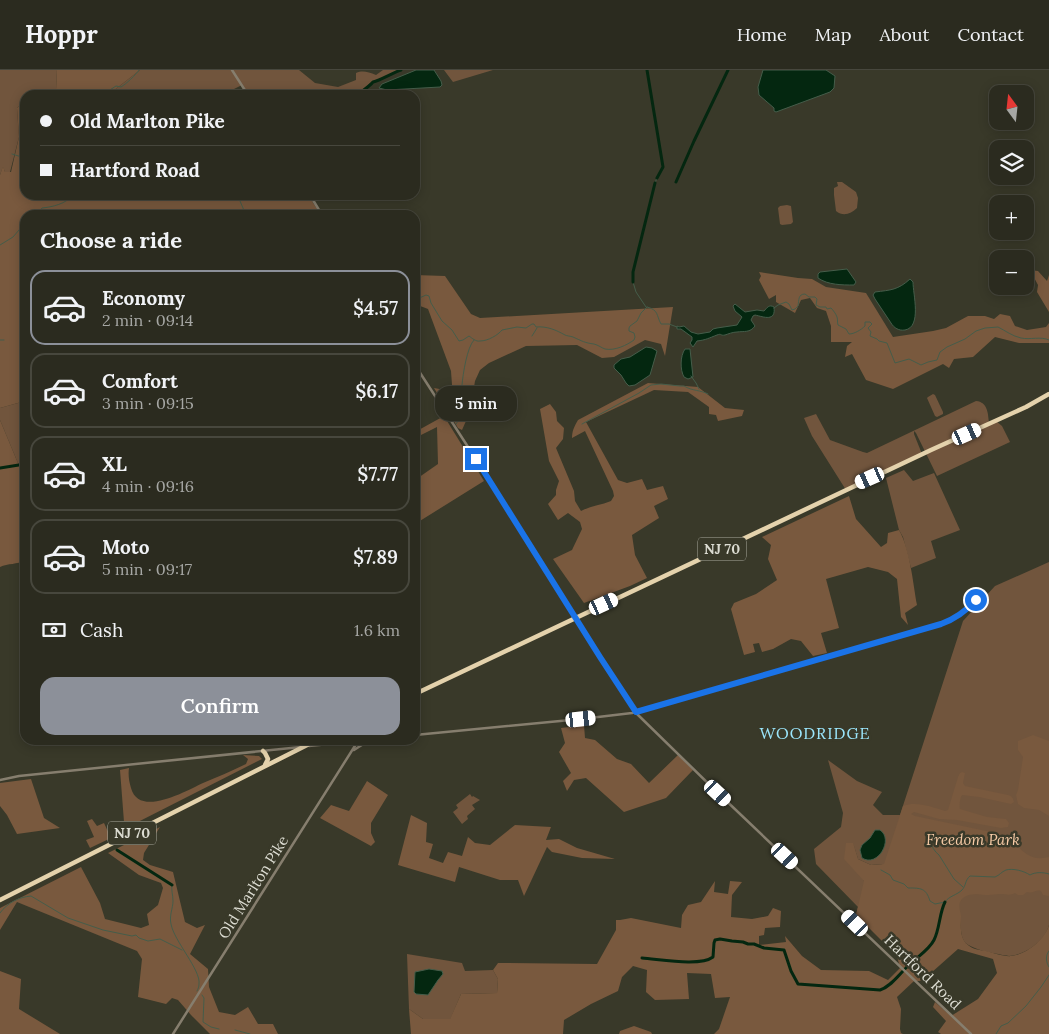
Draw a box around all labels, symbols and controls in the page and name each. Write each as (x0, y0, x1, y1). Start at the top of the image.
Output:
text: Hoppr (25, 19, 98, 50)
text: Home (737, 23, 787, 46)
text: Map (815, 23, 851, 46)
text: About (879, 23, 929, 46)
text: Contact (957, 23, 1024, 46)
north arrow (989, 85, 1034, 130)
map controls (989, 85, 1034, 295)
text: Old Marlton Pike (70, 109, 225, 133)
button: layers (989, 140, 1034, 185)
text: Hartford Road (70, 158, 200, 182)
button: + (989, 195, 1034, 240)
text: Choose a ride (40, 226, 182, 254)
button: − (989, 250, 1034, 295)
icon: car (42, 285, 87, 330)
text: Economy (102, 286, 185, 310)
text: $4.57 (353, 296, 398, 320)
text: 2 min · 09:14 (102, 310, 193, 330)
icon: car (42, 368, 87, 413)
text: Comfort (102, 369, 178, 393)
text: $6.17 (355, 379, 398, 403)
callout: 5 min (435, 386, 517, 422)
text: 3 min · 09:15 (102, 393, 194, 413)
text: 5 min (455, 393, 497, 413)
car (950, 421, 983, 447)
route end (465, 448, 487, 470)
icon: car (42, 451, 87, 496)
text: XL (102, 452, 127, 476)
text: $7.77 (358, 462, 398, 486)
car (853, 465, 886, 491)
text: 4 min · 09:16 (102, 476, 194, 496)
icon: car (42, 534, 87, 579)
text: Moto (102, 535, 149, 559)
road number: NJ 70 (698, 538, 746, 560)
text: $7.89 (353, 545, 398, 569)
text: 5 min · 09:17 (102, 559, 192, 579)
route start (965, 589, 987, 611)
car (587, 591, 620, 617)
icon: cash (40, 616, 68, 644)
text: Cash (80, 618, 123, 642)
text: 1.6 km (354, 620, 400, 640)
button: Confirm (40, 677, 400, 735)
car (565, 710, 596, 728)
district label: WOODRIDGE (759, 723, 871, 743)
car (701, 777, 734, 809)
road number: NJ 70 (108, 821, 156, 844)
park label: Freedom Park (926, 830, 1020, 849)
street label: Old Marlton Pike (214, 832, 292, 942)
car (768, 840, 801, 872)
car (838, 907, 871, 939)
street label: Hartford Road (881, 931, 965, 1013)

